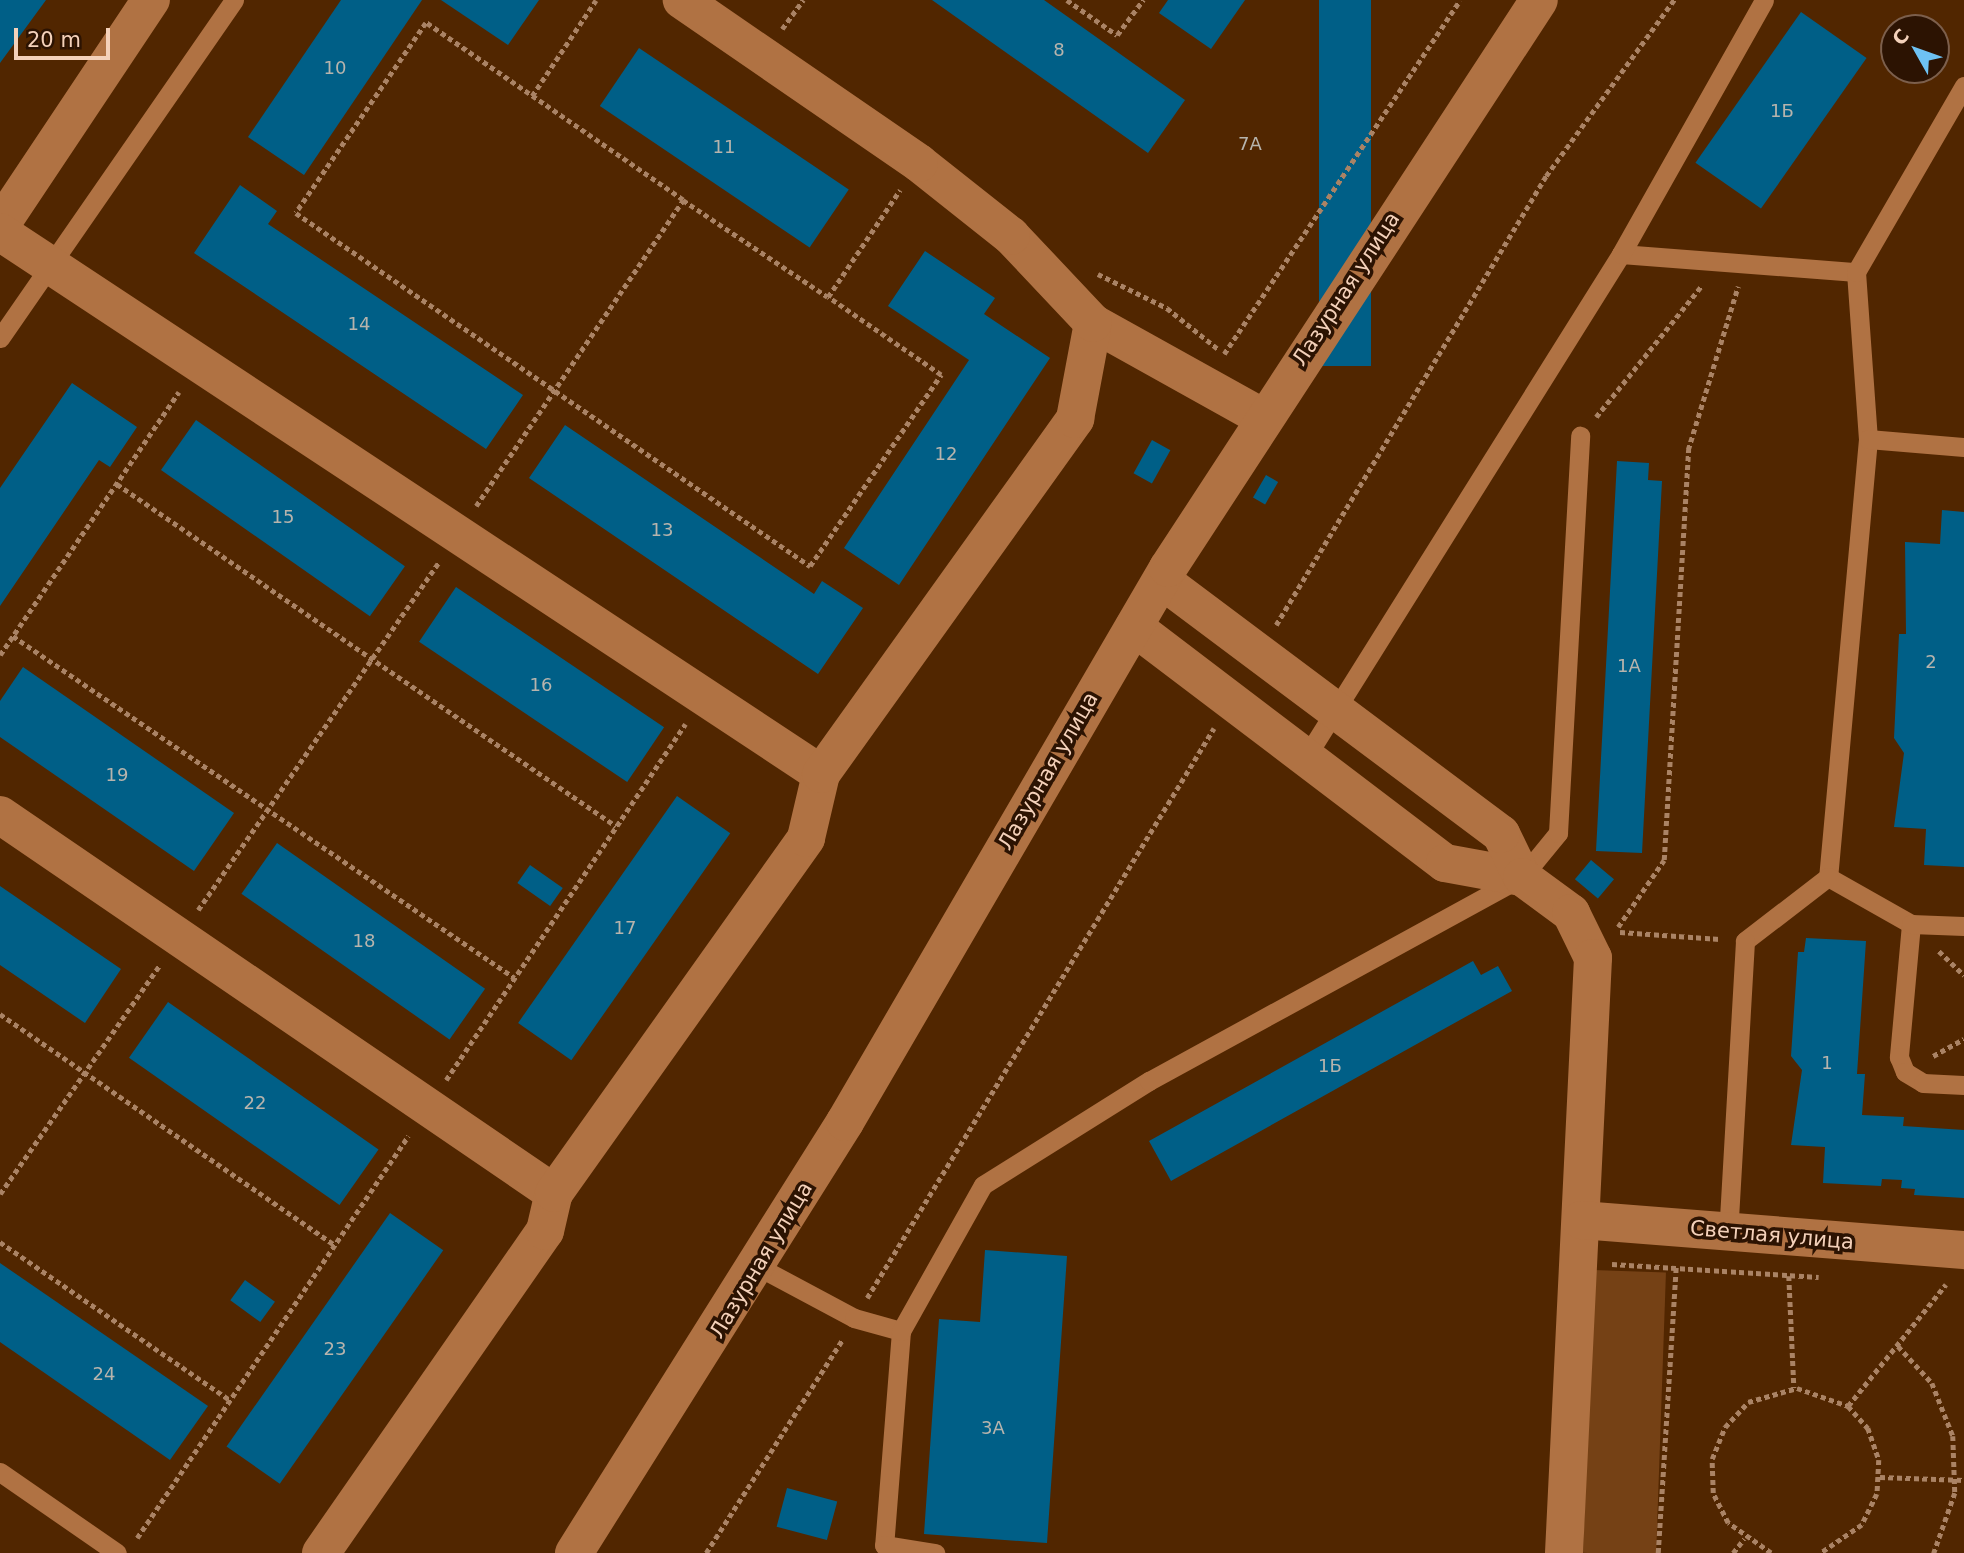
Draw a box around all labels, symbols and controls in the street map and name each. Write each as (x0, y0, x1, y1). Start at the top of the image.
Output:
scale bar (18, 14, 114, 58)
north arrow (1880, 14, 1950, 84)
text: С (1888, 24, 1913, 49)
text: 20 m (27, 28, 81, 52)
house number: 8 (1053, 39, 1065, 61)
house number: 10 (324, 57, 346, 79)
house number: 1Б (1770, 100, 1794, 122)
house number: 7А (1238, 133, 1262, 155)
house number: 11 (713, 136, 735, 158)
street label: Лазурная улица (1287, 207, 1405, 371)
house number: 14 (348, 313, 370, 335)
house number: 12 (935, 443, 957, 465)
house number: 15 (272, 506, 294, 528)
house number: 13 (651, 519, 673, 541)
house number: 2 (1925, 651, 1937, 673)
house number: 1А (1617, 655, 1641, 677)
house number: 16 (530, 674, 552, 696)
street label: Лазурная улица (993, 688, 1103, 854)
house number: 19 (106, 764, 128, 786)
house number: 17 (614, 917, 636, 939)
house number: 18 (353, 930, 375, 952)
house number: 1 (1821, 1052, 1833, 1074)
house number: 1Б (1318, 1055, 1342, 1077)
house number: 22 (244, 1092, 266, 1114)
street label: Лазурная улица (704, 1177, 818, 1343)
street label: Светлая улица (1689, 1215, 1855, 1255)
house number: 23 (324, 1338, 346, 1360)
house number: 24 (93, 1363, 115, 1385)
house number: 3А (981, 1417, 1005, 1439)

